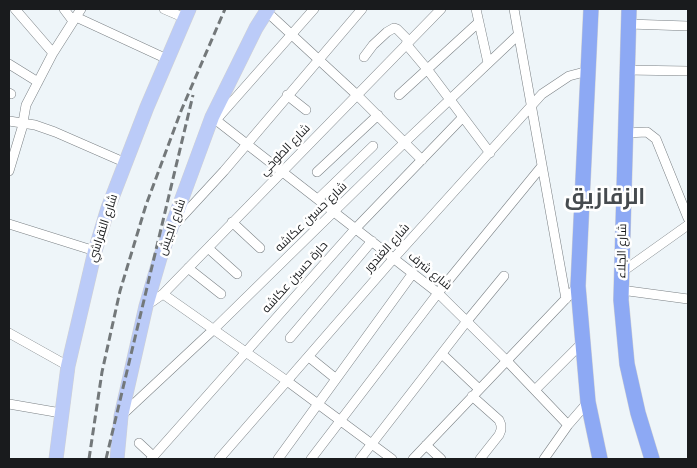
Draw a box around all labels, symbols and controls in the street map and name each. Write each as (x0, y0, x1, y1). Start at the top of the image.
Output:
street label: شارع الطوخي (257, 121, 313, 179)
street label: شارع حسين عكاشه (272, 179, 350, 255)
district label: الزقازيق (565, 184, 645, 210)
street label: شارع النقراشي (85, 192, 121, 264)
street label: شارع الجيش (155, 197, 189, 257)
street label: شارع الغندور (361, 221, 413, 275)
street label: شارع الجلاء (614, 223, 630, 279)
street label: حارة حسين عكاشه (259, 238, 331, 316)
street label: شارع شرف (405, 249, 455, 293)

